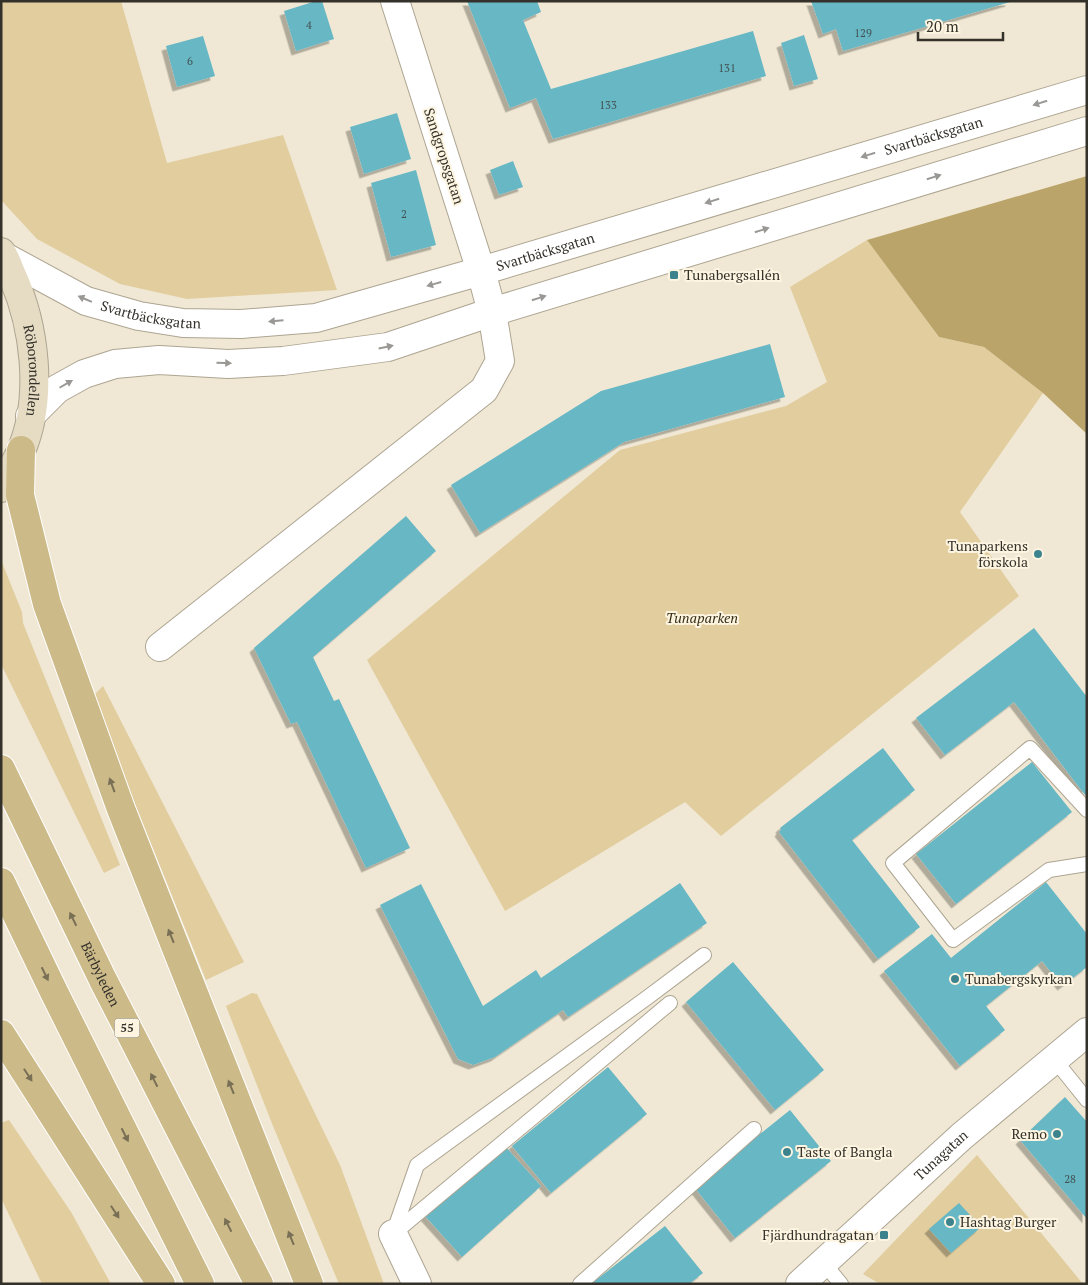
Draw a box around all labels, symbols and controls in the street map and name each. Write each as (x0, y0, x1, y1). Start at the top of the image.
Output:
scale bar (918, 10, 1003, 42)
text: 20 m (926, 16, 959, 36)
house number: 4 (306, 18, 312, 32)
house number: 129 (854, 26, 872, 40)
house number: 6 (187, 54, 193, 68)
house number: 131 (718, 61, 736, 75)
house number: 133 (599, 98, 617, 112)
one-way arrow (1032, 100, 1047, 108)
street label: Sandgropsgatan (420, 105, 469, 207)
street label: Svartbäcksgatan (882, 112, 985, 159)
one-way arrow (860, 151, 875, 159)
one-way arrow (926, 173, 941, 181)
one-way arrow (704, 198, 719, 206)
house number: 2 (401, 207, 407, 221)
one-way arrow (754, 225, 769, 233)
street label: Svartbäcksgatan (494, 227, 597, 275)
place label: Tunabergsallén (684, 265, 781, 284)
marker: Tunabergsallén (668, 269, 680, 281)
one-way arrow (426, 280, 441, 288)
one-way arrow (532, 293, 547, 301)
one-way arrow (78, 295, 92, 303)
street label: Svartbäcksgatan (99, 296, 202, 332)
one-way arrow (268, 317, 284, 325)
street label: Röborondellen (19, 323, 44, 418)
one-way arrow (378, 342, 394, 350)
one-way arrow (217, 359, 233, 367)
one-way arrow (60, 379, 73, 388)
place label: Tunaparkens förskola (947, 536, 1028, 571)
marker: Tunaparkens förskola (1032, 548, 1044, 560)
park label: Tunaparken (666, 608, 738, 627)
one-way arrow (108, 777, 116, 792)
one-way arrow (69, 912, 77, 926)
one-way arrow (167, 929, 175, 943)
street label: Bärbyleden (77, 938, 125, 1010)
one-way arrow (41, 967, 49, 981)
place label: Tunabergskyrkan (965, 969, 1073, 988)
marker: Tunabergskyrkan (949, 973, 961, 985)
road number: 55 (114, 1018, 140, 1038)
one-way arrow (23, 1068, 32, 1082)
one-way arrow (150, 1073, 158, 1087)
one-way arrow (227, 1080, 234, 1095)
place label: Remo (1011, 1124, 1047, 1143)
street label: Tunagatan (910, 1125, 972, 1184)
one-way arrow (122, 1128, 130, 1142)
marker: Remo (1051, 1128, 1063, 1140)
place label: Taste of Bangla (797, 1142, 893, 1161)
marker: Taste of Bangla (781, 1146, 793, 1158)
house number: 28 (1064, 1172, 1076, 1186)
one-way arrow (110, 1205, 120, 1219)
place label: Hashtag Burger (960, 1212, 1057, 1231)
marker: Hashtag Burger (944, 1216, 956, 1228)
one-way arrow (224, 1218, 232, 1232)
place label: Fjärdhundragatan (762, 1225, 875, 1244)
marker: Fjärdhundragatan (878, 1229, 890, 1241)
one-way arrow (287, 1231, 294, 1246)

